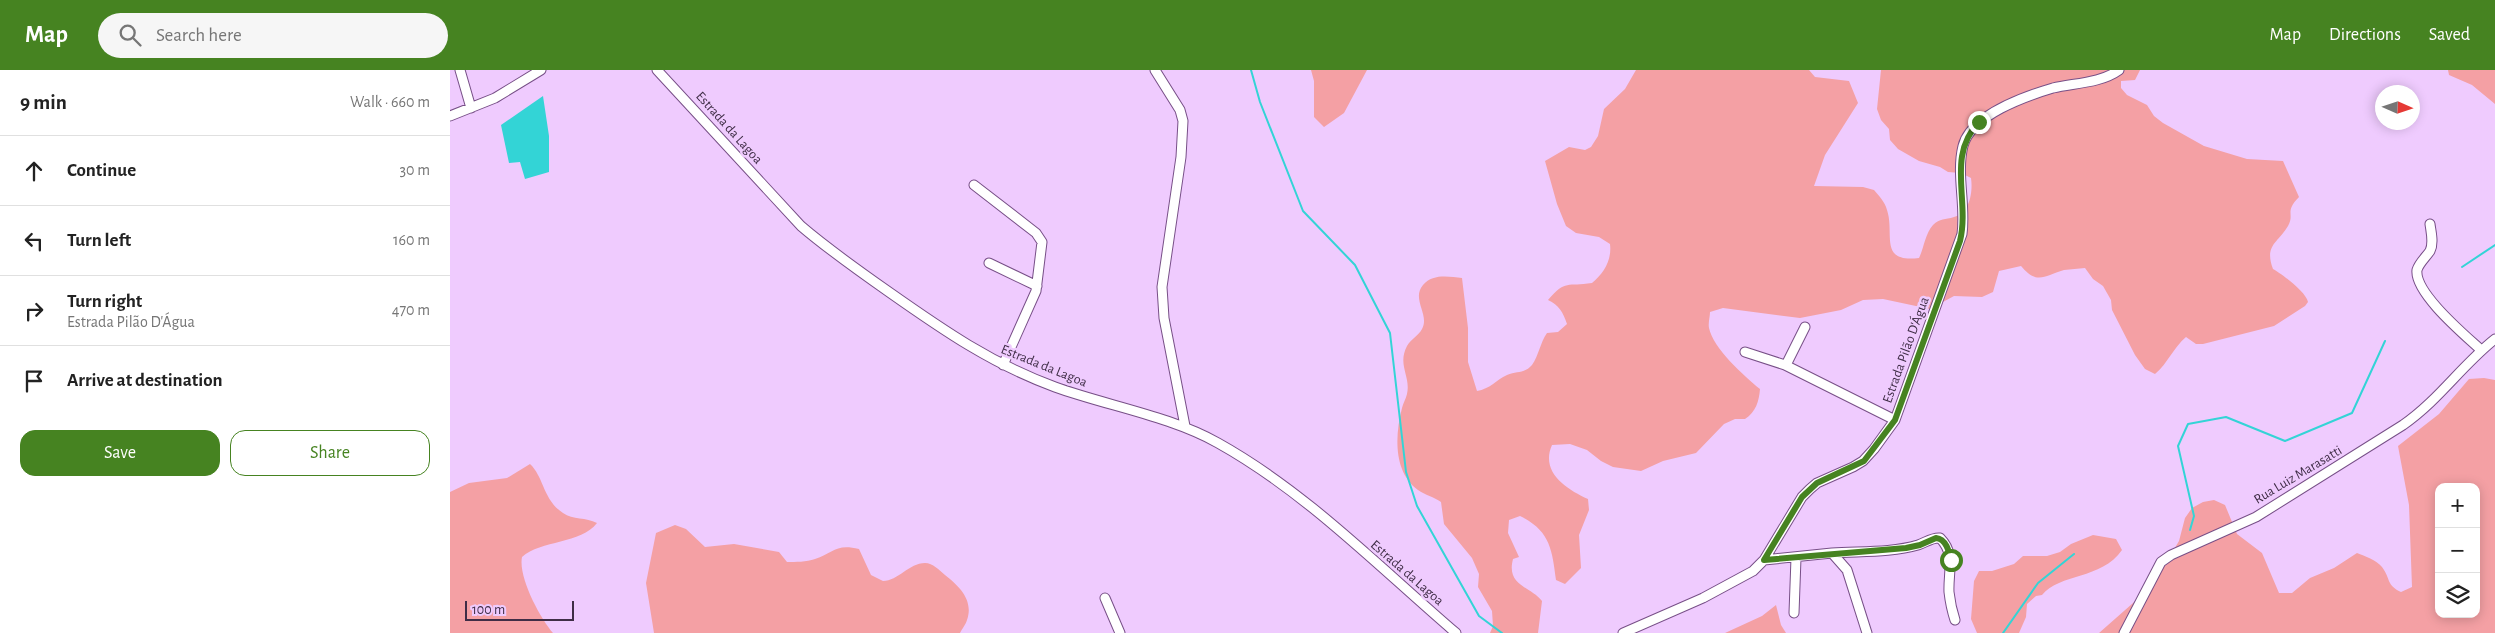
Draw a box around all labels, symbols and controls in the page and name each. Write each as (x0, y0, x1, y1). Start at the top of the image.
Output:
search box (98, 13, 448, 58)
icon: search (116, 21, 144, 49)
text: Map (25, 23, 68, 47)
text: Search here (156, 26, 242, 45)
text: Map (2270, 26, 2301, 44)
text: Directions (2329, 26, 2401, 44)
text: Saved (2429, 26, 2470, 44)
north arrow (2375, 85, 2420, 130)
street label: Estrada da Lagoa (693, 89, 765, 167)
text: 9 min (20, 92, 67, 113)
text: Walk · 660 m (350, 94, 430, 110)
route end (1968, 111, 1991, 134)
icon: ahead (20, 157, 48, 185)
text: Continue (67, 161, 136, 180)
text: 30 m (400, 162, 430, 178)
icon: left (20, 227, 48, 255)
text: Turn left (67, 231, 131, 250)
text: 160 m (393, 232, 430, 248)
text: Turn right (67, 292, 142, 311)
street label: Estrada Pilão D'Água (1877, 294, 1932, 405)
icon: right (20, 297, 48, 325)
text: 470 m (392, 302, 430, 318)
text: Estrada Pilão D'Água (67, 314, 195, 330)
street label: Estrada da Lagoa (999, 342, 1090, 390)
icon: arrive (20, 367, 48, 395)
text: Arrive at destination (67, 371, 223, 390)
button: Save (20, 430, 220, 476)
button: Share (230, 430, 430, 476)
street label: Rua Luiz Marasatti (2252, 443, 2344, 507)
map controls (2435, 483, 2480, 618)
button: + (2435, 483, 2480, 528)
button: − (2435, 528, 2480, 573)
street label: Estrada da Lagoa (1368, 538, 1447, 609)
route start (1940, 549, 1963, 572)
button: layers (2435, 573, 2480, 618)
scale bar (465, 598, 574, 621)
text: 100 m (472, 603, 505, 617)

